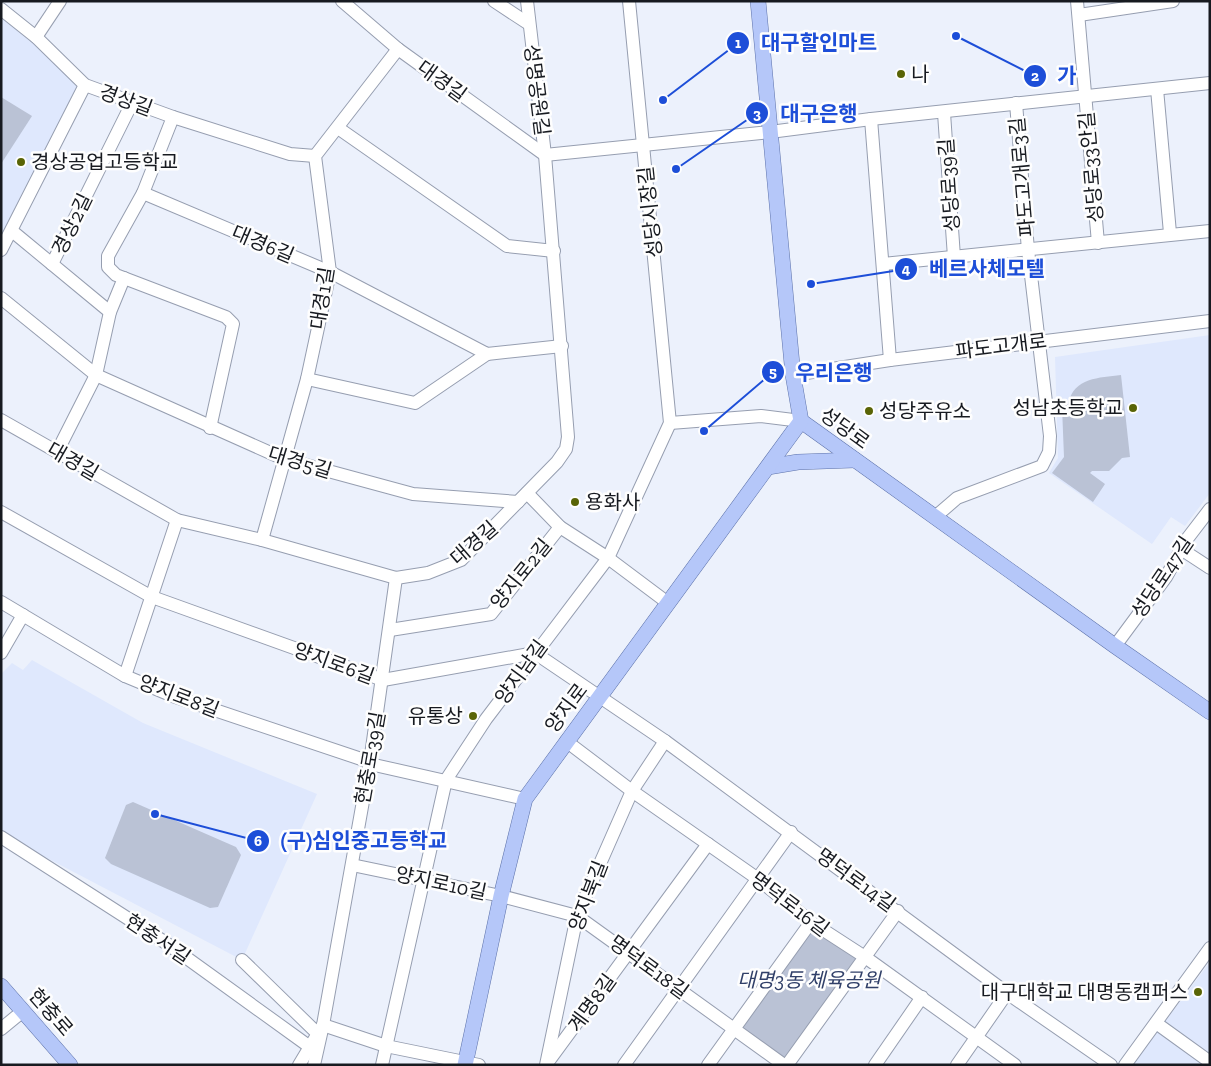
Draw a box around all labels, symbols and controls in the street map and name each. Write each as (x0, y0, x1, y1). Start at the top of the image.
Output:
callout: 대구할인마트 (726, 25, 887, 61)
text: 대구할인마트 (761, 30, 877, 55)
text: 1 (735, 34, 741, 52)
street label: 성명공원길 (519, 43, 555, 137)
street label: 대경길 (413, 55, 471, 107)
callout: 가 (1022, 58, 1087, 94)
place label: 나 (911, 62, 929, 86)
text: 가 (1057, 63, 1077, 88)
text: 2 (1031, 67, 1039, 85)
marker: 나 (895, 68, 907, 80)
street label: 경상길 (96, 79, 156, 121)
callout: 대구은행 (745, 95, 867, 131)
text: 대구은행 (780, 101, 858, 126)
text: 3 (753, 105, 761, 123)
street label: 성당로33안길 (1074, 110, 1108, 224)
street label: 파도고개로3길 (1005, 116, 1039, 238)
street label: 성당로39길 (934, 137, 964, 233)
place label: 경상공업고등학교 (31, 150, 178, 174)
marker: 경상공업고등학교 (15, 156, 27, 168)
street label: 성당시장길 (633, 165, 667, 259)
street label: 경상2길 (47, 189, 97, 259)
street label: 대경6길 (228, 220, 298, 268)
callout: 베르사체모텔 (894, 251, 1055, 287)
text: 베르사체모텔 (929, 256, 1045, 281)
text: 4 (902, 260, 911, 278)
street label: 대경1길 (305, 265, 339, 331)
street label: 파도고개로 (954, 328, 1048, 364)
callout: 우리은행 (761, 354, 883, 390)
text: 우리은행 (795, 360, 873, 385)
text: 5 (769, 363, 777, 381)
place label: 성남초등학교 (1013, 396, 1123, 420)
place label: 성당주유소 (879, 399, 971, 423)
street label: 성당로 (816, 402, 874, 454)
marker: 성남초등학교 (1127, 402, 1139, 414)
marker: 성당주유소 (863, 405, 875, 417)
street label: 대경길 (43, 437, 103, 485)
street label: 대경5길 (265, 441, 335, 483)
place label: 용화사 (585, 490, 640, 514)
marker: 용화사 (569, 496, 581, 508)
street label: 대경길 (445, 516, 503, 570)
street label: 성당로47길 (1126, 532, 1198, 622)
street label: 양지로2길 (485, 534, 557, 614)
street label: 양지남길 (490, 635, 552, 709)
street label: 양지로6길 (290, 637, 378, 689)
street label: 양지로8길 (135, 670, 223, 722)
street label: 양지로 (540, 679, 592, 737)
place label: 유통상 (408, 704, 463, 728)
street label: 현충로39길 (350, 710, 390, 806)
marker: 유통상 (467, 710, 479, 722)
callout: (구)심인중고등학교 (246, 823, 458, 859)
text: (구)심인중고등학교 (281, 828, 447, 853)
text: 6 (254, 832, 262, 850)
street label: 명덕로14길 (812, 843, 900, 917)
street label: 양지북길 (564, 857, 612, 935)
street label: 양지로10길 (393, 862, 489, 904)
street label: 명덕로16길 (746, 867, 834, 941)
street label: 현충서길 (121, 908, 195, 970)
street label: 명덕로18길 (605, 930, 693, 1004)
park label: 대명3동 체육공원 (737, 968, 882, 992)
street label: 계명8길 (563, 969, 621, 1037)
place label: 대구대학교 대명동캠퍼스 (981, 980, 1188, 1004)
street label: 현충로 (24, 983, 78, 1041)
marker: 대구대학교 대명동캠퍼스 (1192, 986, 1204, 998)

